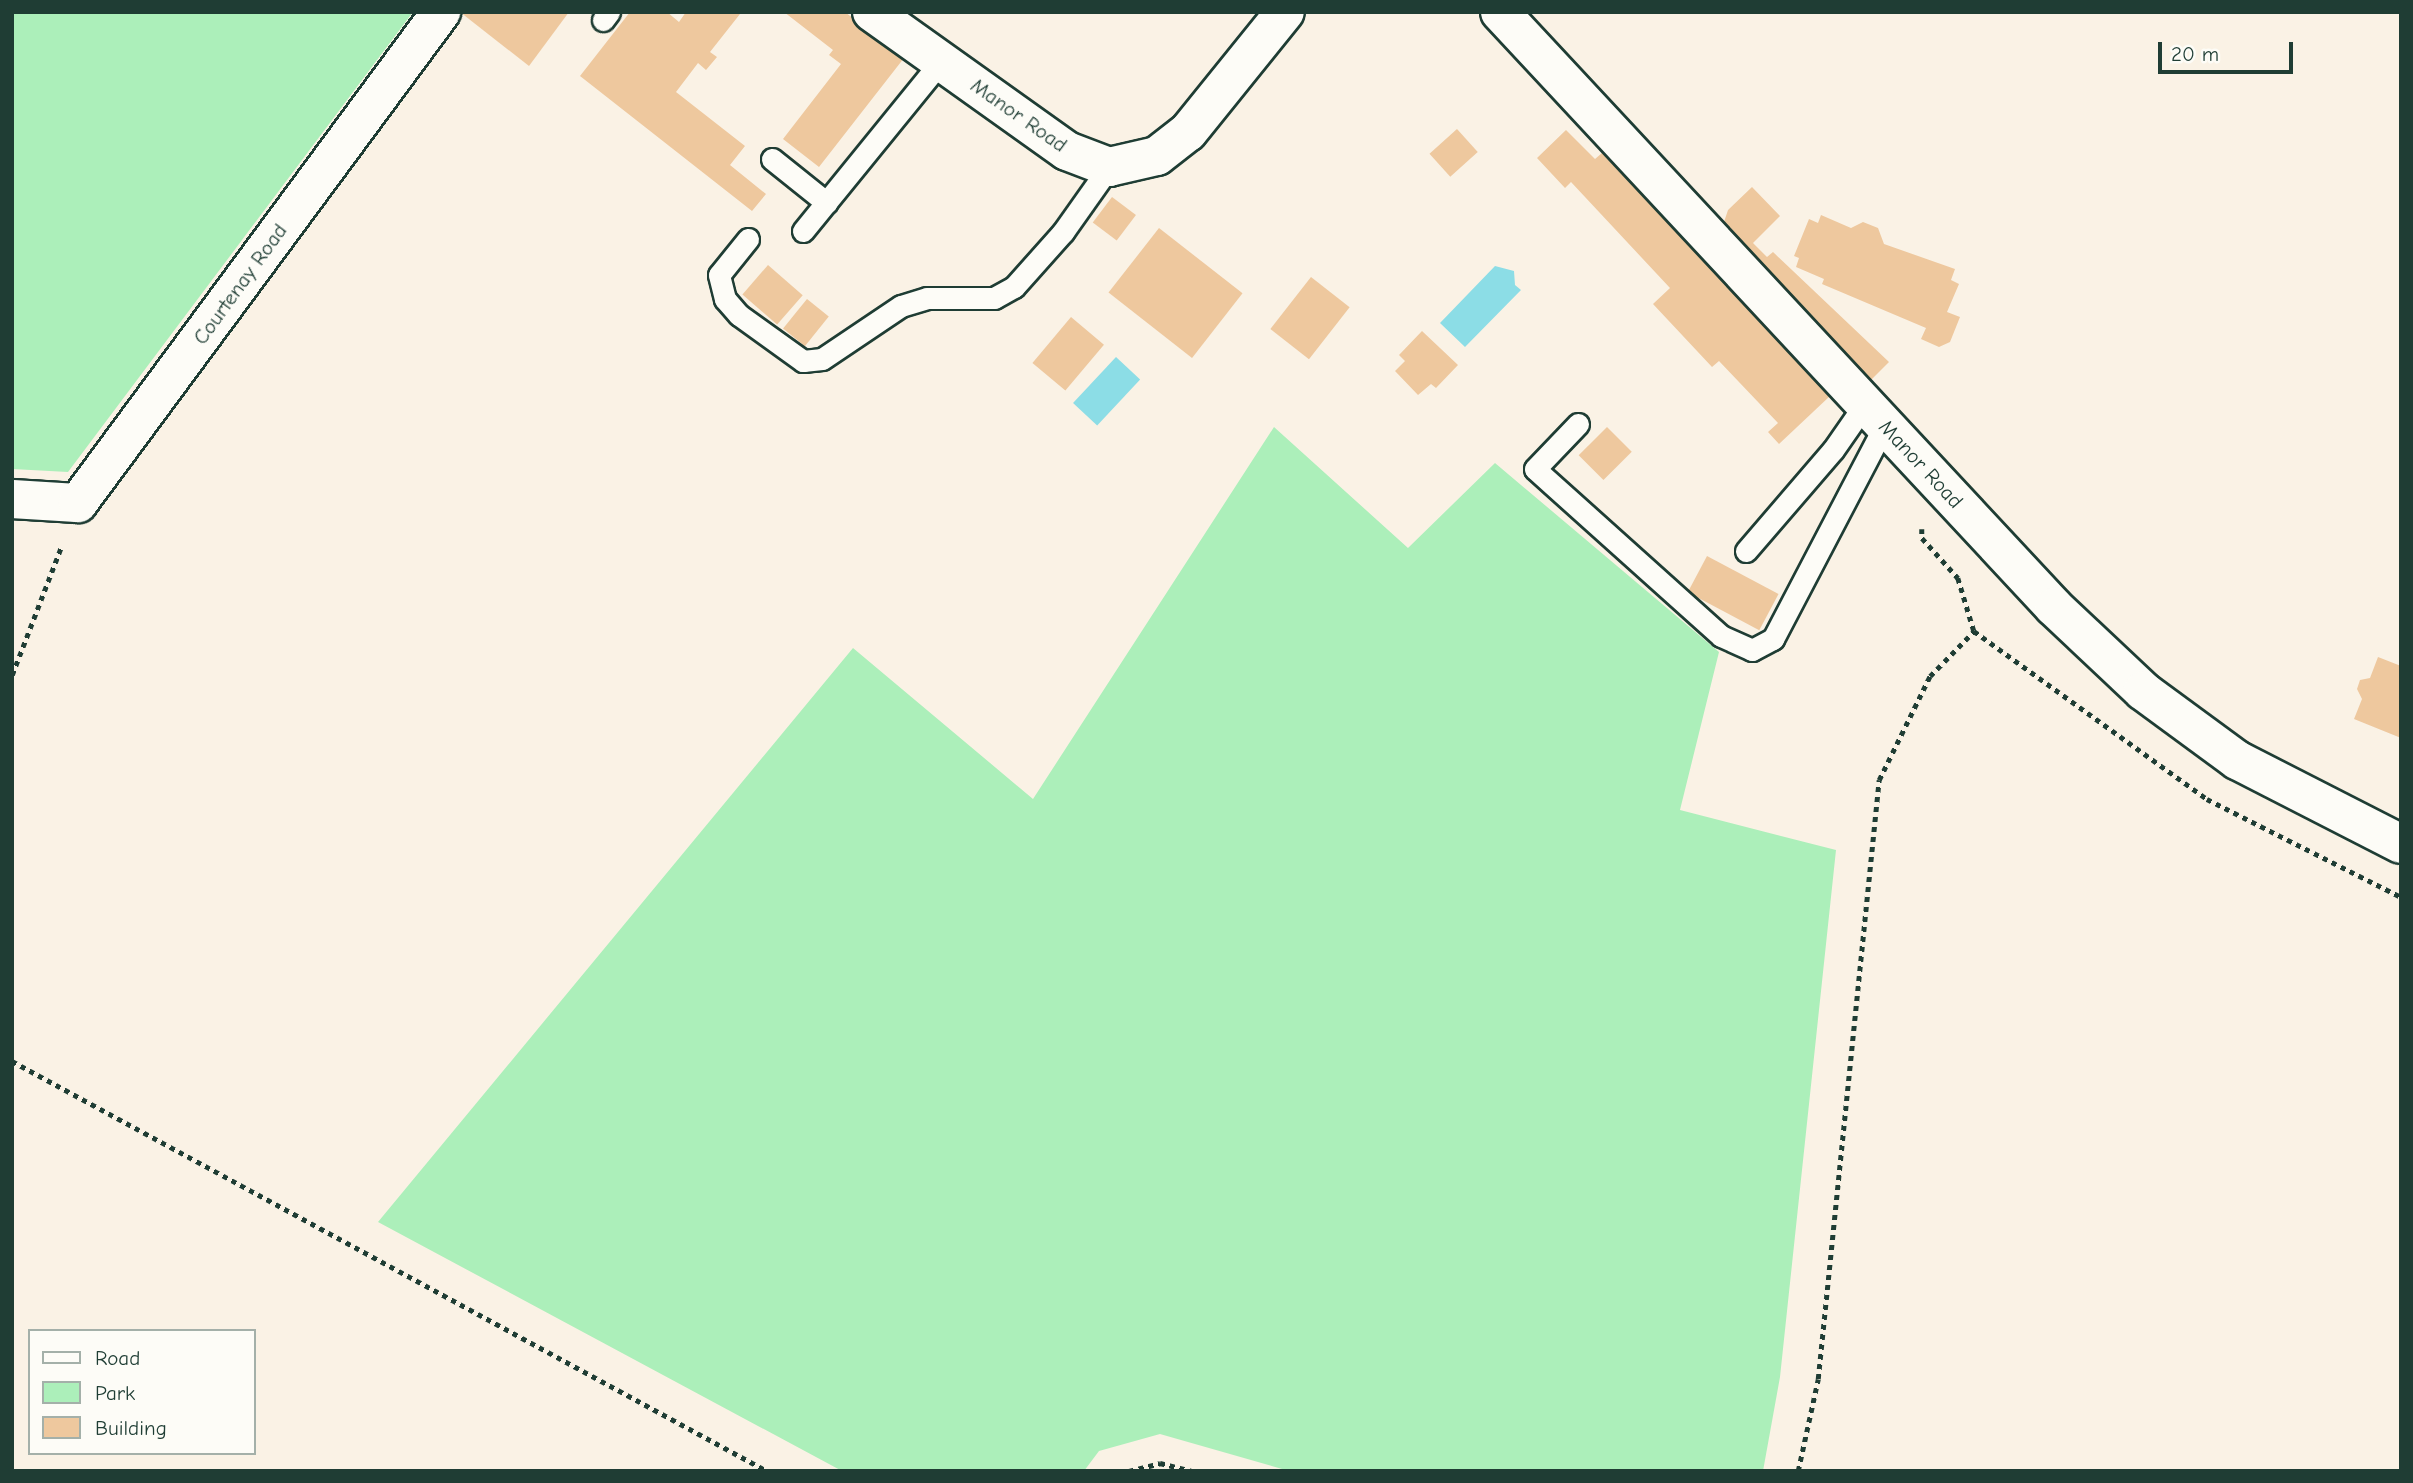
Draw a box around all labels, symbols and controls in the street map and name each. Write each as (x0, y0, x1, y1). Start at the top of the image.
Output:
scale bar (2161, 28, 2296, 72)
text: 20 m (2171, 42, 2219, 66)
street label: Manor Road (966, 73, 1072, 157)
street label: Courtenay Road (188, 219, 292, 349)
street label: Manor Road (1874, 415, 1968, 513)
legend (28, 1329, 256, 1455)
text: Road (95, 1346, 140, 1370)
text: Park (95, 1381, 135, 1405)
text: Building (95, 1416, 167, 1440)

